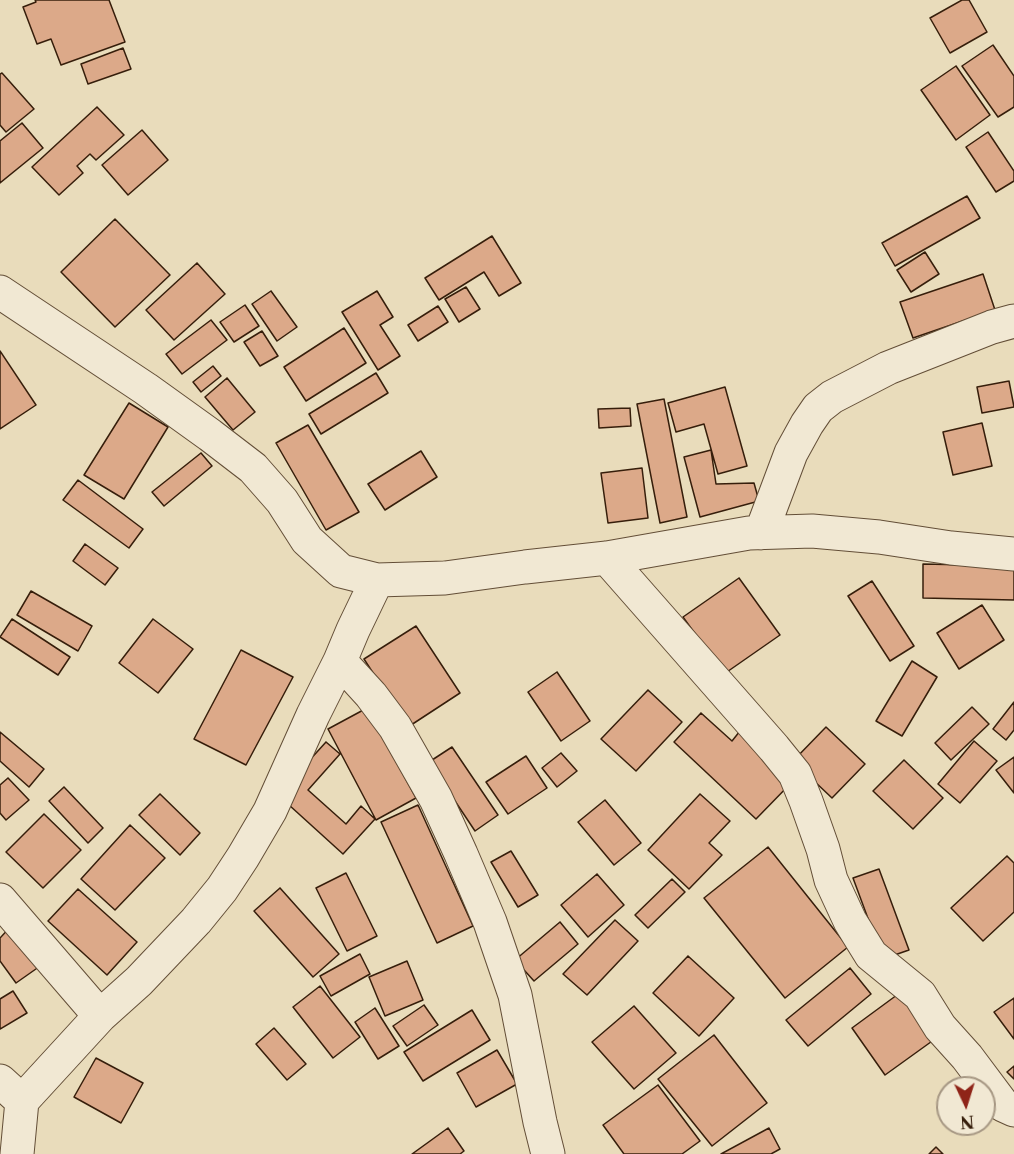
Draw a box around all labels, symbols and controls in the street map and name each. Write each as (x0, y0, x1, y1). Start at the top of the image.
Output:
north arrow (936, 1076, 996, 1136)
text: N (959, 1112, 975, 1132)

